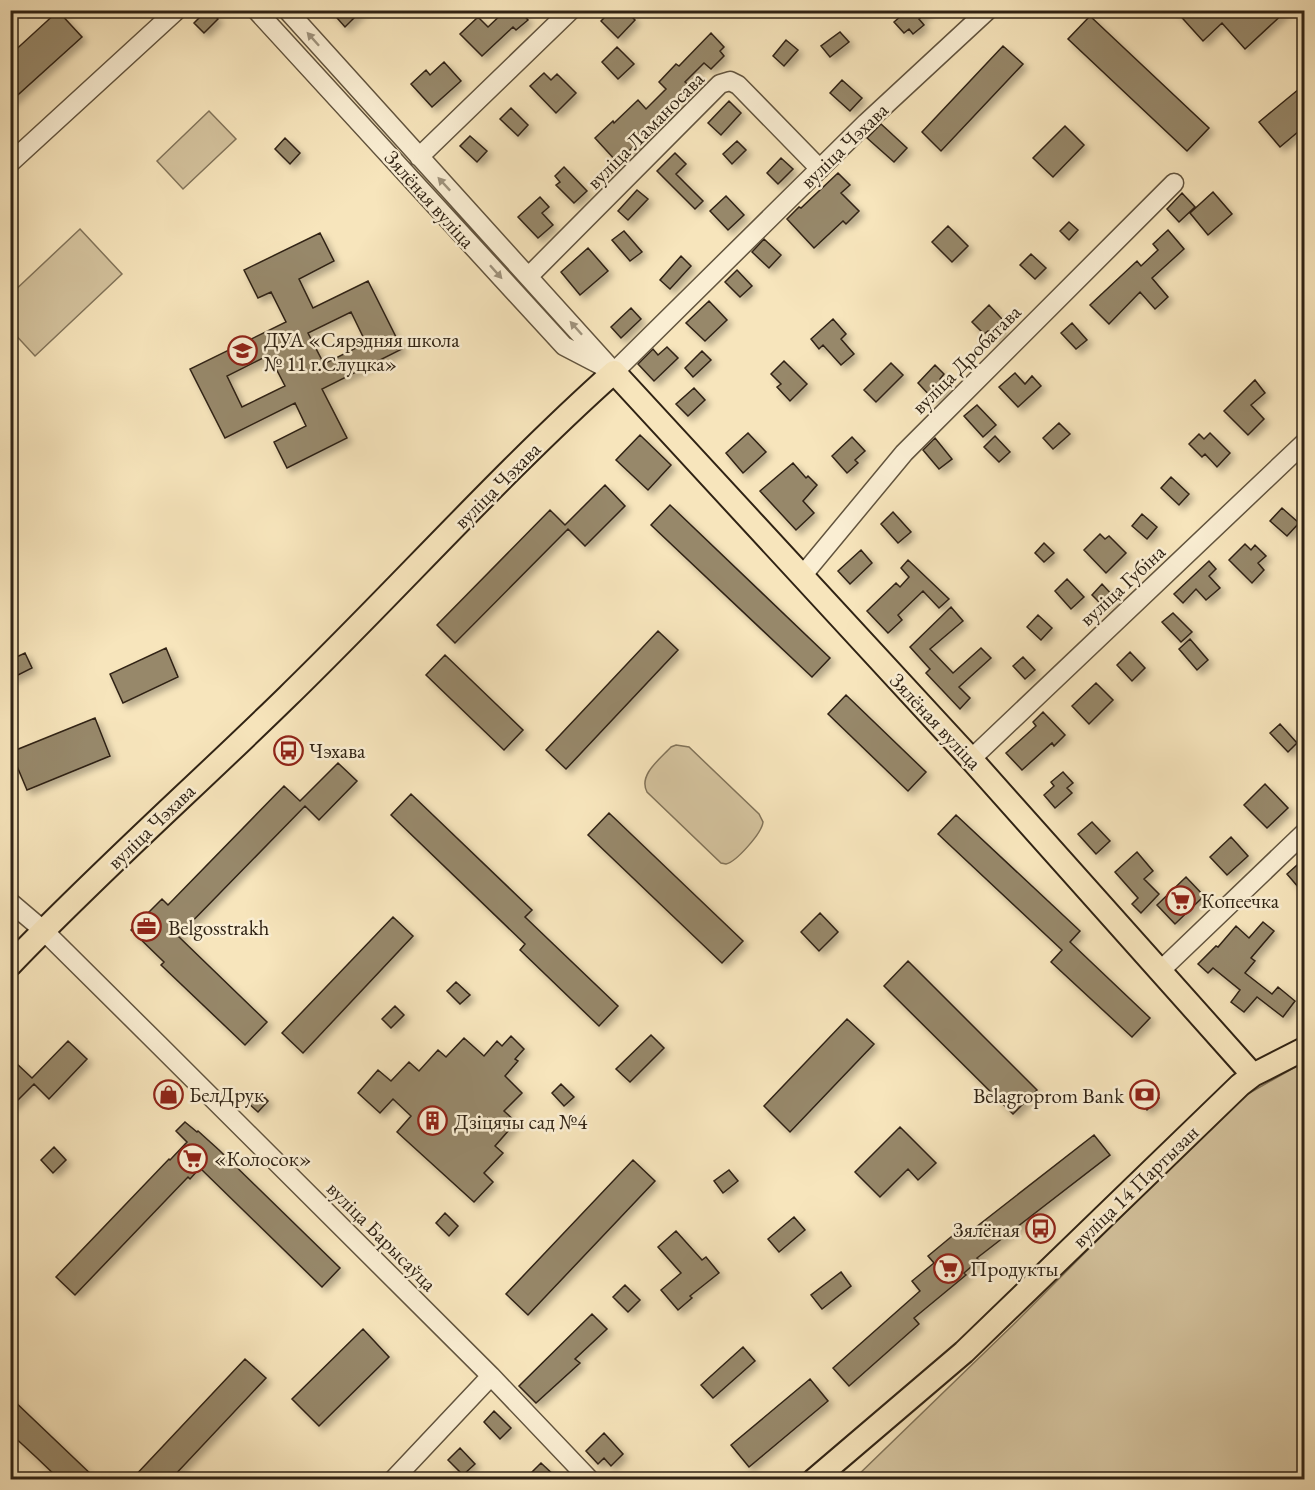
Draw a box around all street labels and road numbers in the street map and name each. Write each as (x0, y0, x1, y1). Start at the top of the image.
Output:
street label: вуліца Ламаносава (580, 65, 710, 195)
street label: вуліца Чэхава (794, 96, 894, 194)
street label: Зялёная вуліца (379, 144, 482, 254)
street label: вуліца Дробатава (905, 298, 1027, 420)
street label: вуліца Чэхава (448, 435, 547, 534)
street label: вуліца Губіна (1073, 538, 1171, 632)
street label: Зялёная вуліца (884, 667, 988, 776)
street label: вуліца Чэхава (101, 777, 201, 875)
street label: вуліца 14 Партызан (1066, 1119, 1204, 1253)
street label: вуліца Барысаўца (321, 1175, 443, 1297)

